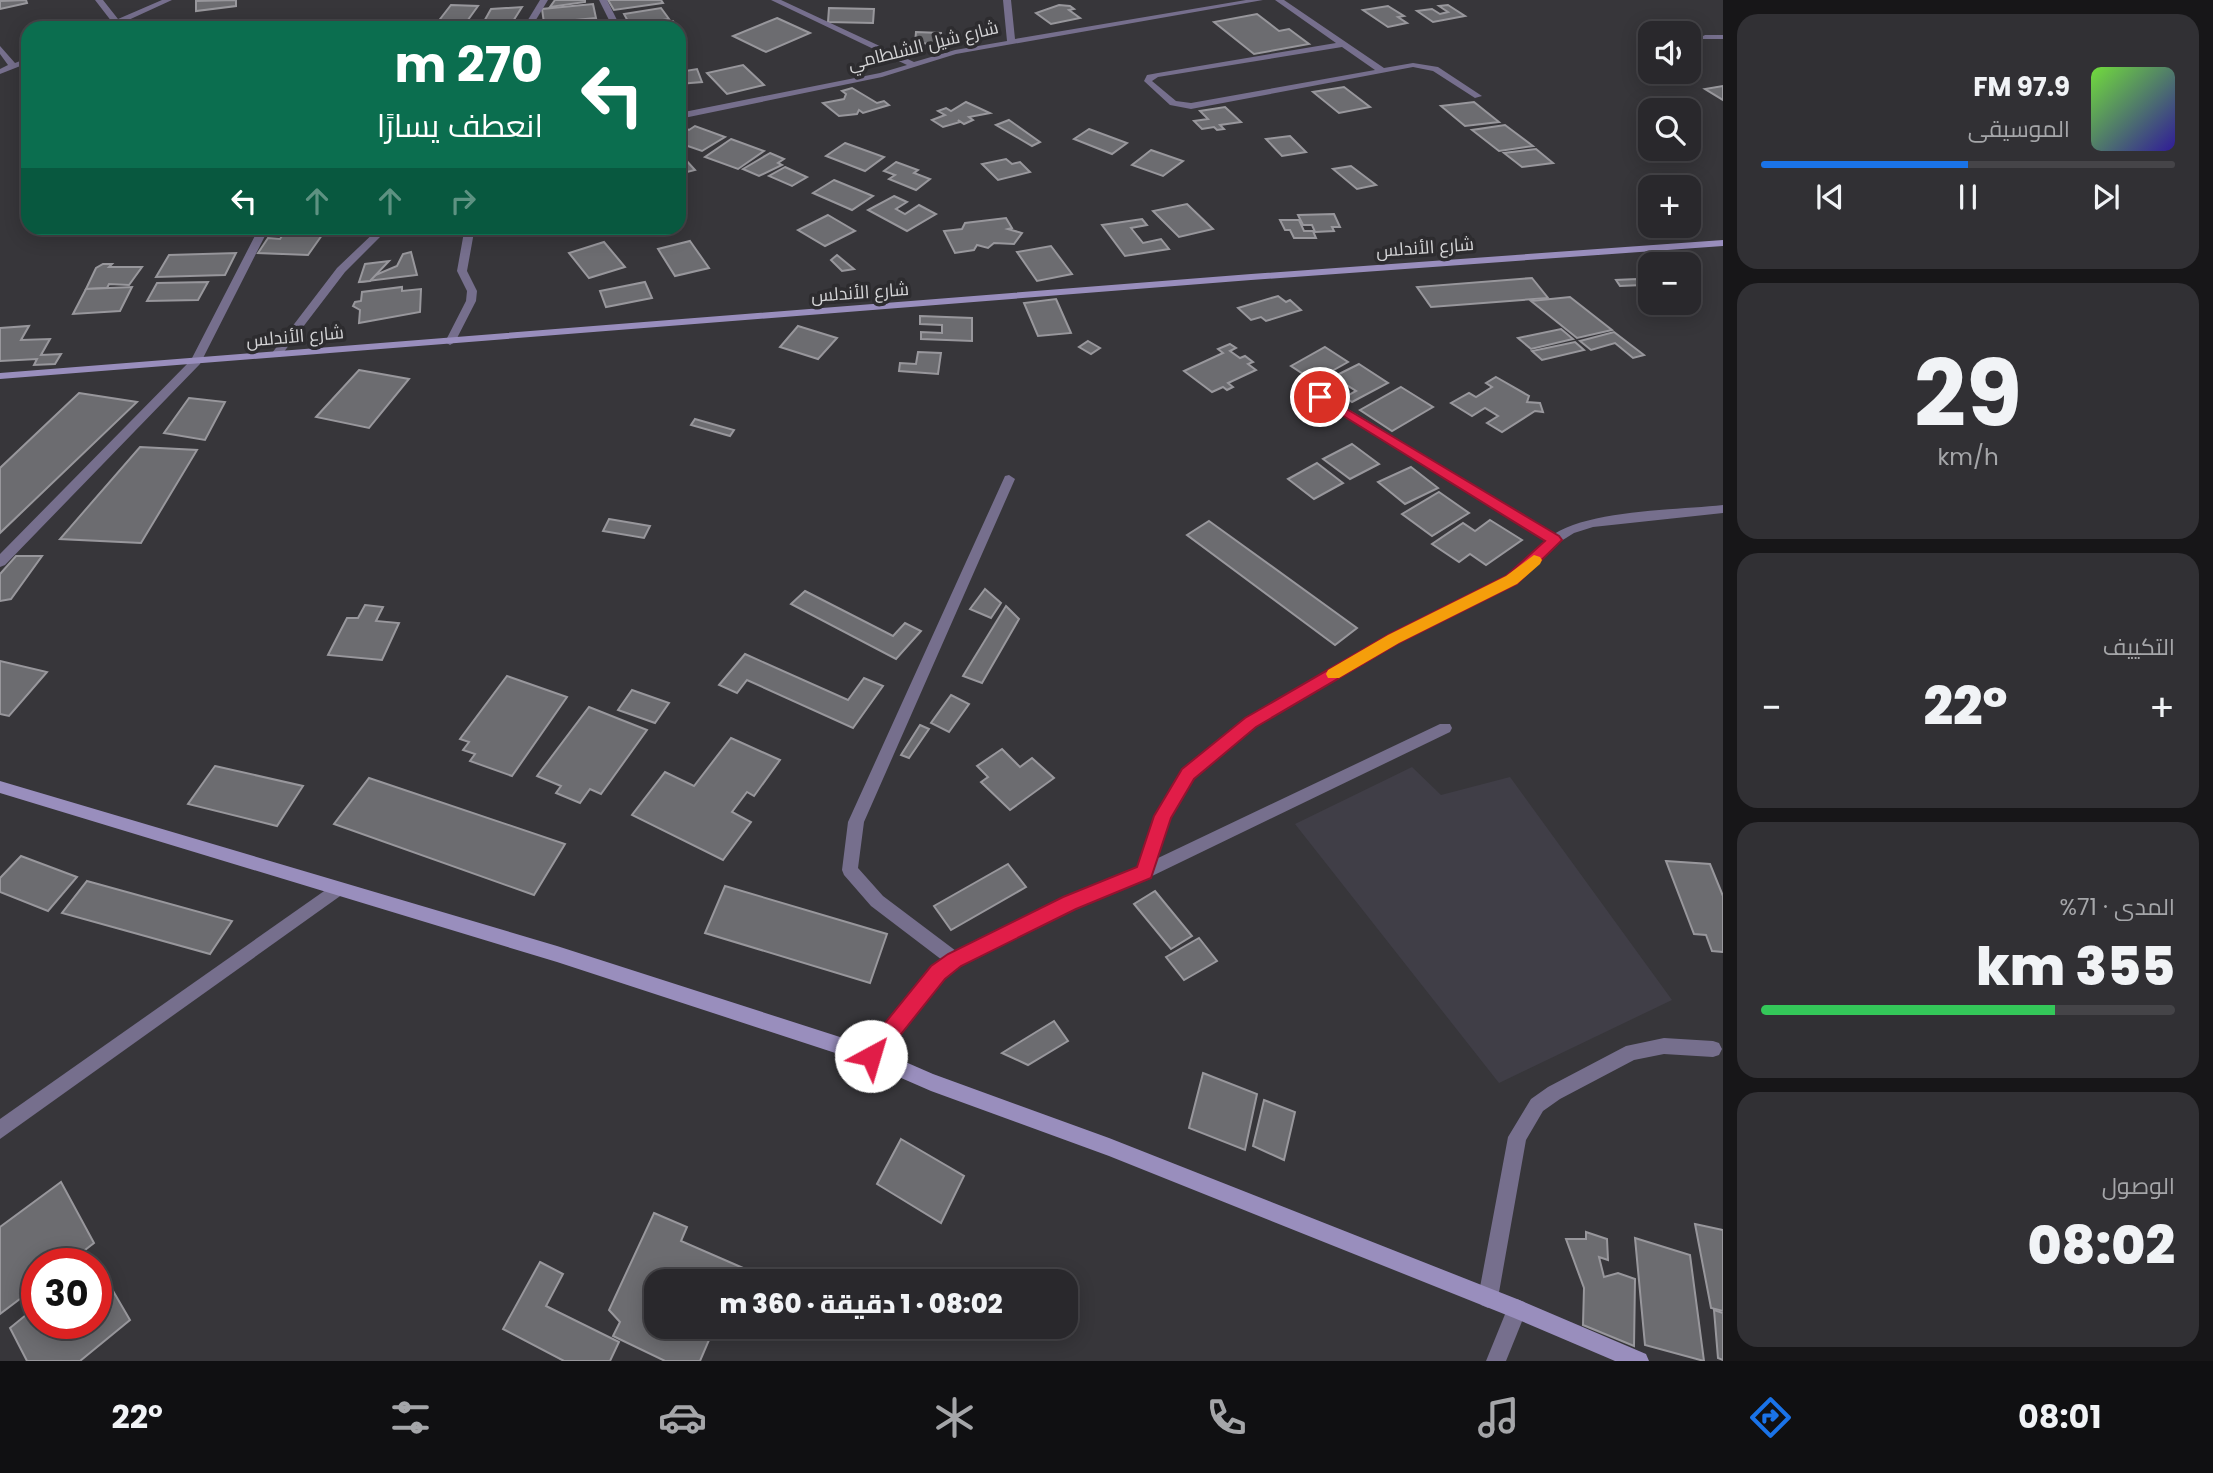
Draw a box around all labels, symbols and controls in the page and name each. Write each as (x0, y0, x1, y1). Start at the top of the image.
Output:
street label: شارع شيل الشلطامي (845, 14, 1001, 78)
map controls (1638, 21, 1701, 315)
button: sound (1638, 21, 1701, 84)
text: 270 m (395, 31, 543, 99)
icon: left (567, 49, 658, 140)
text: 97.9 FM (1973, 69, 2070, 105)
button: search (1638, 98, 1701, 161)
text: انعطف يسارًا (377, 103, 543, 148)
text: الموسيقى (1968, 113, 2070, 145)
button: + (1638, 175, 1701, 238)
icon: previous (1811, 178, 1849, 216)
icon: pause (1949, 178, 1987, 216)
icon: next (2087, 178, 2125, 216)
icon: left (225, 182, 263, 220)
icon: ahead (298, 182, 336, 220)
icon: ahead (371, 182, 409, 220)
icon: right (444, 182, 482, 220)
street label: شارع الأندلس (1375, 231, 1475, 263)
button: − (1638, 252, 1701, 315)
street label: شارع الأندلس (810, 276, 910, 308)
street label: شارع الأندلس (245, 319, 345, 353)
text: 29 (1914, 330, 2022, 458)
pin (1290, 367, 1350, 427)
icon: arrive (1301, 378, 1339, 416)
text: km/h (1937, 441, 1999, 473)
text: التكييف (2103, 631, 2175, 663)
text: 22° (1923, 670, 2008, 743)
text: − (1761, 681, 1782, 734)
text: + (2149, 681, 2175, 734)
text: المدى · 71% (2060, 891, 2175, 923)
text: 355 km (1976, 930, 2175, 1003)
position arrow (834, 1019, 908, 1093)
text: الوصول (2102, 1170, 2175, 1202)
text: 08:02 (2027, 1209, 2175, 1282)
speed limit sign: 30 (21, 1248, 112, 1339)
text: 08:02 · 1 دقيقة · 360 m (719, 1286, 1003, 1322)
icon: filters (386, 1393, 435, 1442)
icon: car (658, 1393, 707, 1442)
icon: climate (930, 1393, 979, 1442)
icon: phone (1202, 1393, 1251, 1442)
icon: music (1474, 1393, 1523, 1442)
icon: directions (1746, 1393, 1795, 1442)
text: 22° (112, 1394, 163, 1439)
text: 08:01 (2018, 1394, 2102, 1439)

